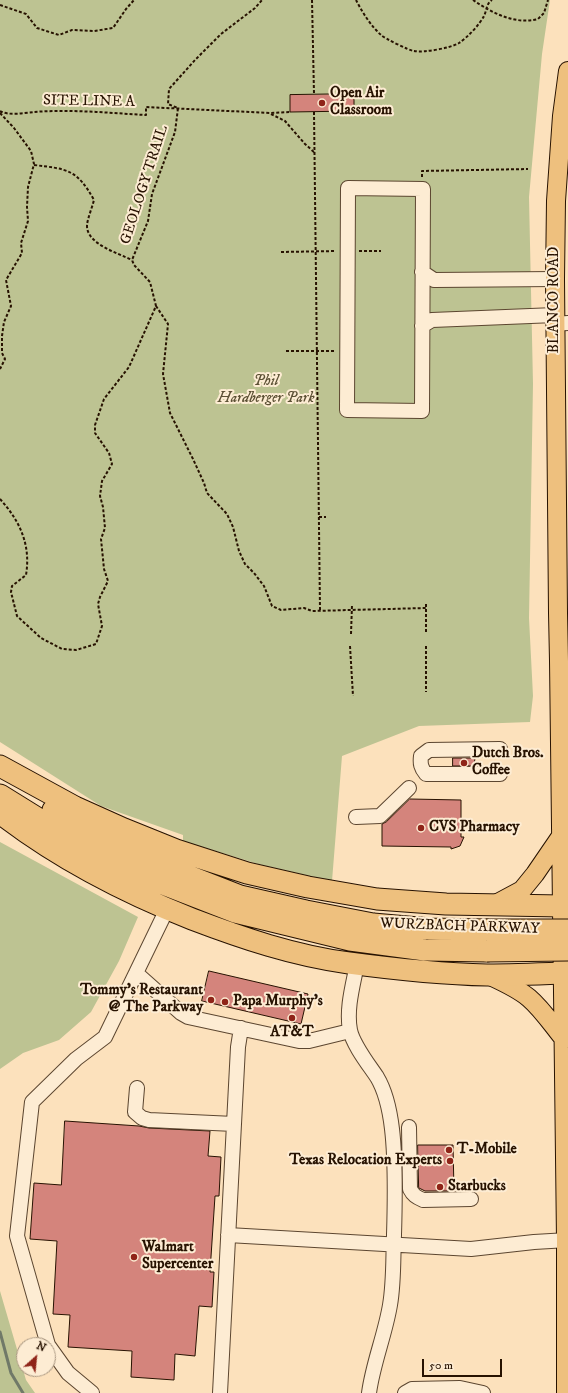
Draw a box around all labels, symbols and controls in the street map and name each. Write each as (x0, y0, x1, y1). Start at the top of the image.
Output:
place label: Open Air Classroom (330, 85, 392, 120)
street label: SITE LINE A (43, 92, 135, 112)
marker: Open Air Classroom (317, 98, 327, 108)
street label: GEOLOGY TRAIL (117, 123, 173, 247)
street label: BLANCO ROAD (546, 246, 564, 354)
park label: Phil Hardberger Park (218, 373, 314, 408)
place label: Dutch Bros. Coffee (472, 745, 544, 780)
marker: Dutch Bros. Coffee (459, 758, 469, 768)
place label: CVS Pharmacy (429, 819, 519, 837)
marker: CVS Pharmacy (416, 823, 426, 833)
street label: WURZBACH PARKWAY (380, 915, 540, 939)
place label: Tommy's Restaurant @ The Parkway (80, 982, 203, 1017)
place label: Papa Murphy's (233, 993, 323, 1011)
marker: Tommy's Restaurant @ The Parkway (206, 995, 216, 1005)
marker: Papa Murphy's (220, 997, 230, 1007)
marker: AT&T (287, 1013, 297, 1023)
place label: AT&T (270, 1024, 314, 1042)
place label: T-Mobile (457, 1141, 517, 1159)
marker: T-Mobile (444, 1145, 454, 1155)
place label: Texas Relocation Experts (289, 1152, 442, 1170)
marker: Texas Relocation Experts (445, 1156, 455, 1166)
place label: Starbucks (448, 1178, 506, 1196)
marker: Starbucks (435, 1182, 445, 1192)
place label: Walmart Supercenter (142, 1239, 213, 1274)
marker: Walmart Supercenter (129, 1252, 139, 1262)
north arrow (16, 1337, 56, 1377)
text: N (34, 1339, 48, 1355)
scale bar (424, 1351, 504, 1377)
text: 50 m (429, 1358, 453, 1373)

